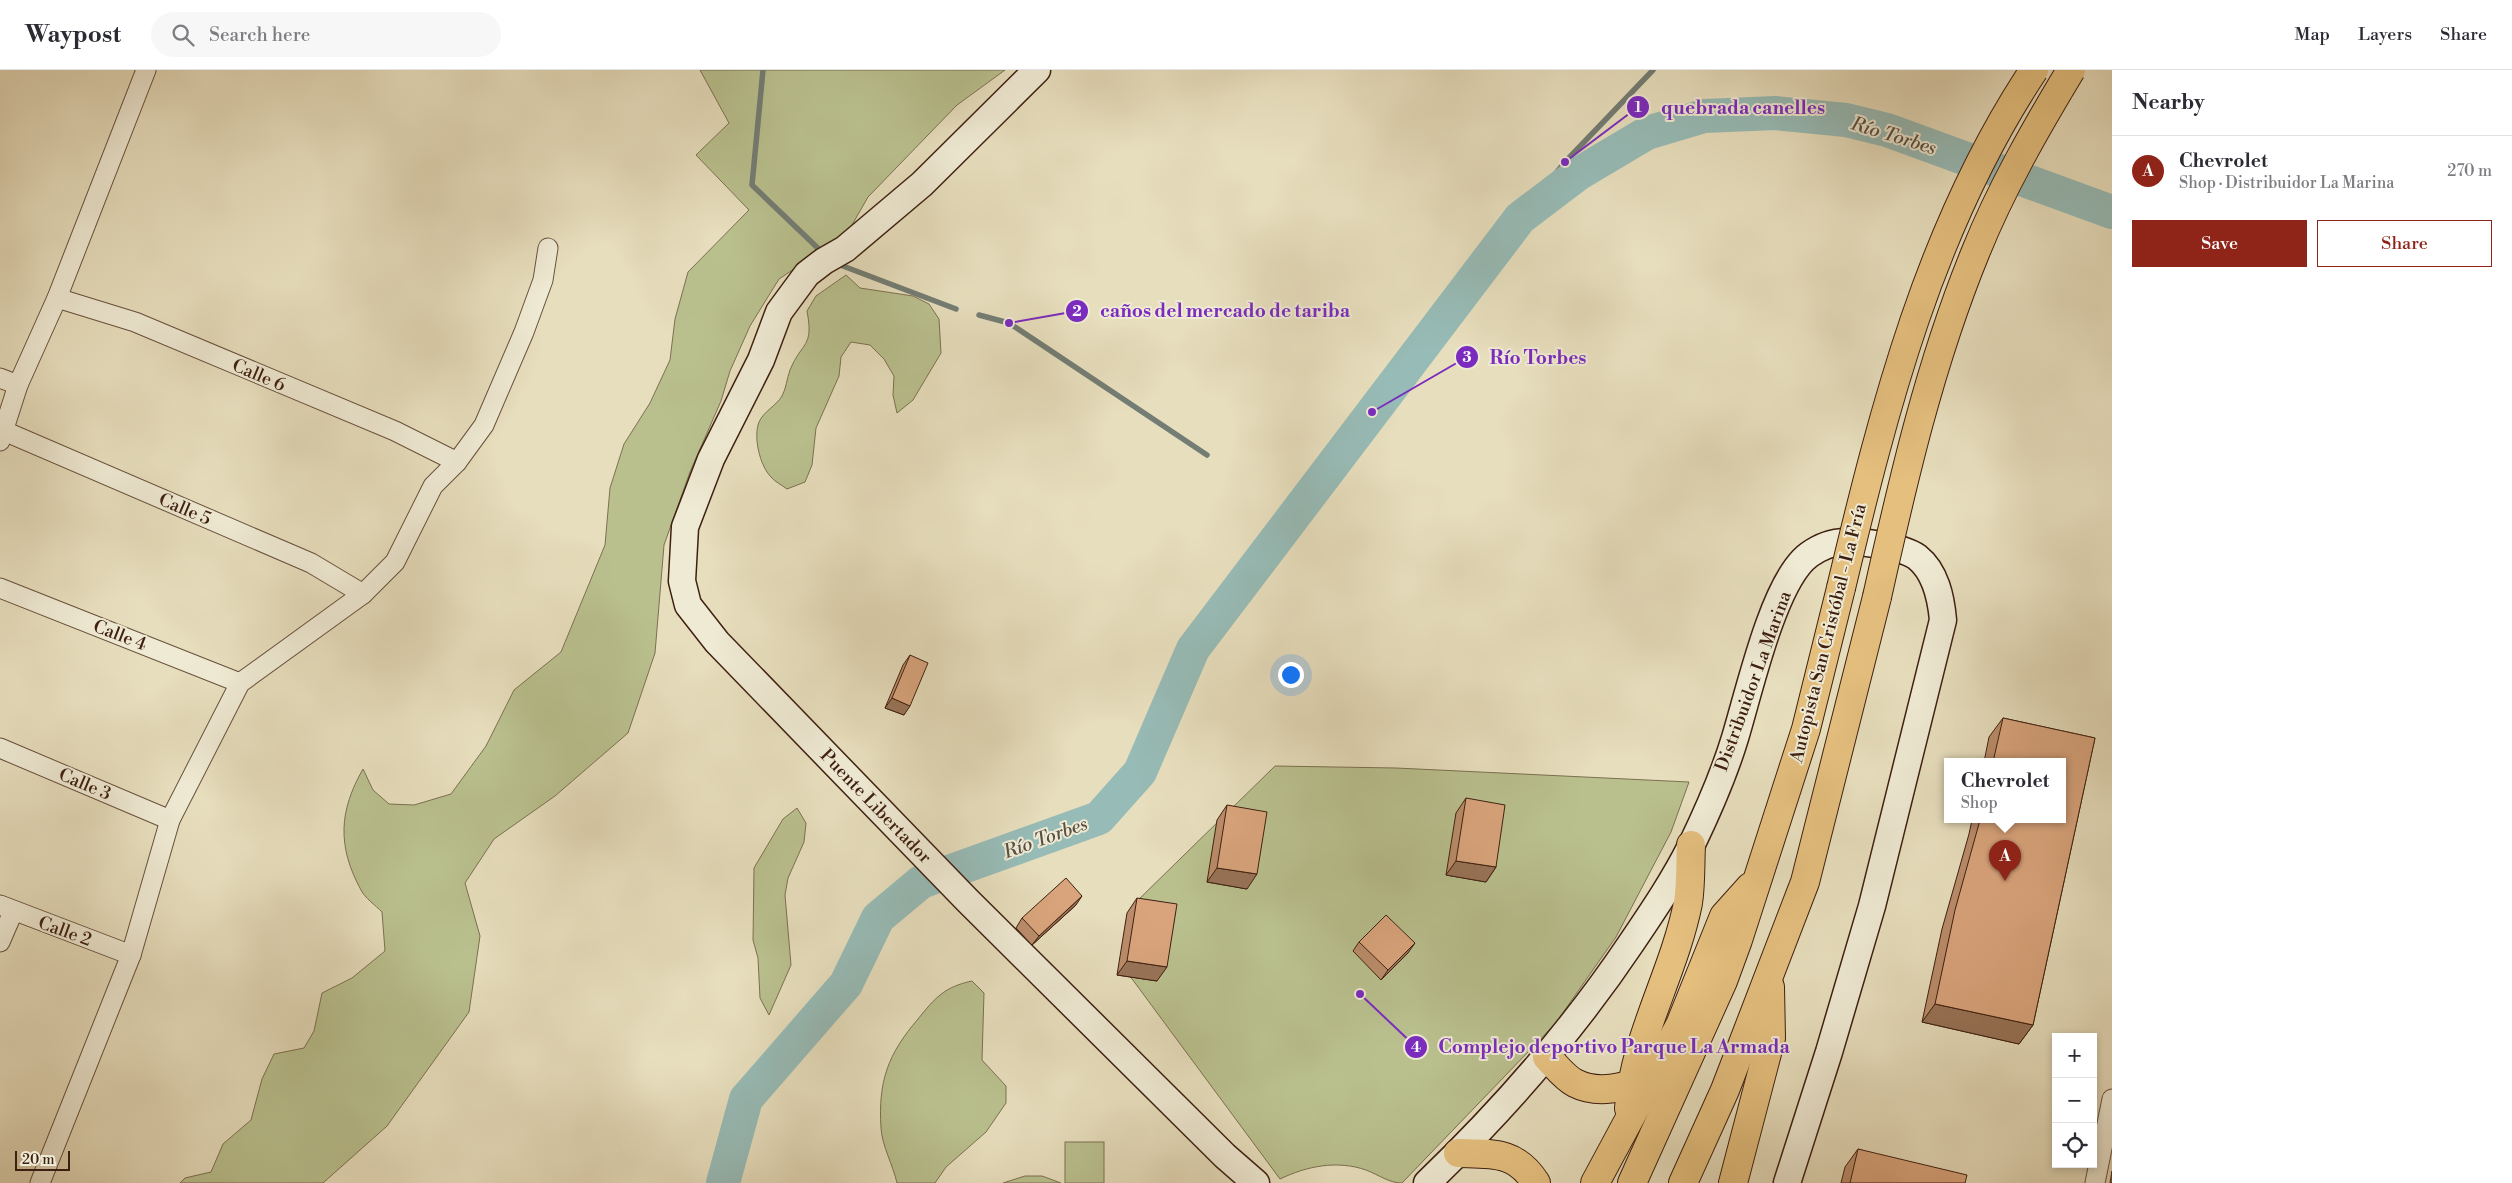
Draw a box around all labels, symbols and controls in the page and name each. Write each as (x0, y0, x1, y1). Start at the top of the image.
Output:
search box (151, 12, 501, 57)
text: Waypost (25, 20, 121, 50)
icon: search (169, 21, 197, 49)
text: Search here (209, 23, 310, 47)
text: Map (2295, 23, 2330, 46)
text: Layers (2358, 23, 2412, 46)
text: Share (2440, 23, 2487, 46)
callout: quebrada canelles (1626, 90, 1835, 124)
text: Nearby (2132, 90, 2205, 116)
text: quebrada canelles (1661, 96, 1825, 120)
text: 1 (1634, 98, 1642, 117)
water label: Río Torbes (1847, 111, 1939, 160)
text: Chevrolet (2179, 149, 2268, 173)
text: A (2142, 161, 2154, 181)
text: 270 m (2447, 161, 2492, 181)
text: Shop · Distribuidor La Marina (2179, 173, 2394, 193)
button: Save (2132, 220, 2307, 267)
button: Share (2317, 220, 2492, 267)
callout: caños del mercado de tariba (1065, 294, 1360, 328)
text: caños del mercado de tariba (1100, 299, 1351, 323)
text: 2 (1072, 302, 1082, 321)
callout: Río Torbes (1454, 340, 1596, 374)
text: Río Torbes (1489, 346, 1587, 370)
text: 3 (1462, 348, 1472, 367)
street label: Calle 6 (229, 354, 289, 397)
street label: Calle 5 (155, 488, 215, 531)
street label: Autopista San Cristóbal - La Fría (1785, 500, 1872, 766)
street label: Distribuidor La Marina (1710, 587, 1797, 775)
street label: Calle 4 (90, 615, 150, 656)
your location (1278, 662, 1304, 688)
street label: Puente Libertador (815, 744, 936, 869)
popup (1944, 758, 2066, 823)
street label: Calle 3 (55, 763, 115, 806)
text: Chevrolet (1961, 769, 2049, 793)
text: Shop (1961, 793, 1998, 813)
water label: Río Torbes (999, 812, 1091, 865)
pin: A (1989, 840, 2021, 881)
street label: Calle 2 (35, 911, 95, 952)
callout: Complejo deportivo Parque La Armada (1404, 1030, 1800, 1064)
map controls (2052, 1033, 2097, 1168)
button: + (2052, 1033, 2097, 1078)
text: Complejo deportivo Parque La Armada (1438, 1035, 1790, 1059)
text: 4 (1411, 1038, 1421, 1057)
button: − (2052, 1078, 2097, 1123)
button: locate (2052, 1123, 2097, 1168)
scale bar (15, 1148, 70, 1171)
text: 20 m (22, 1151, 54, 1169)

